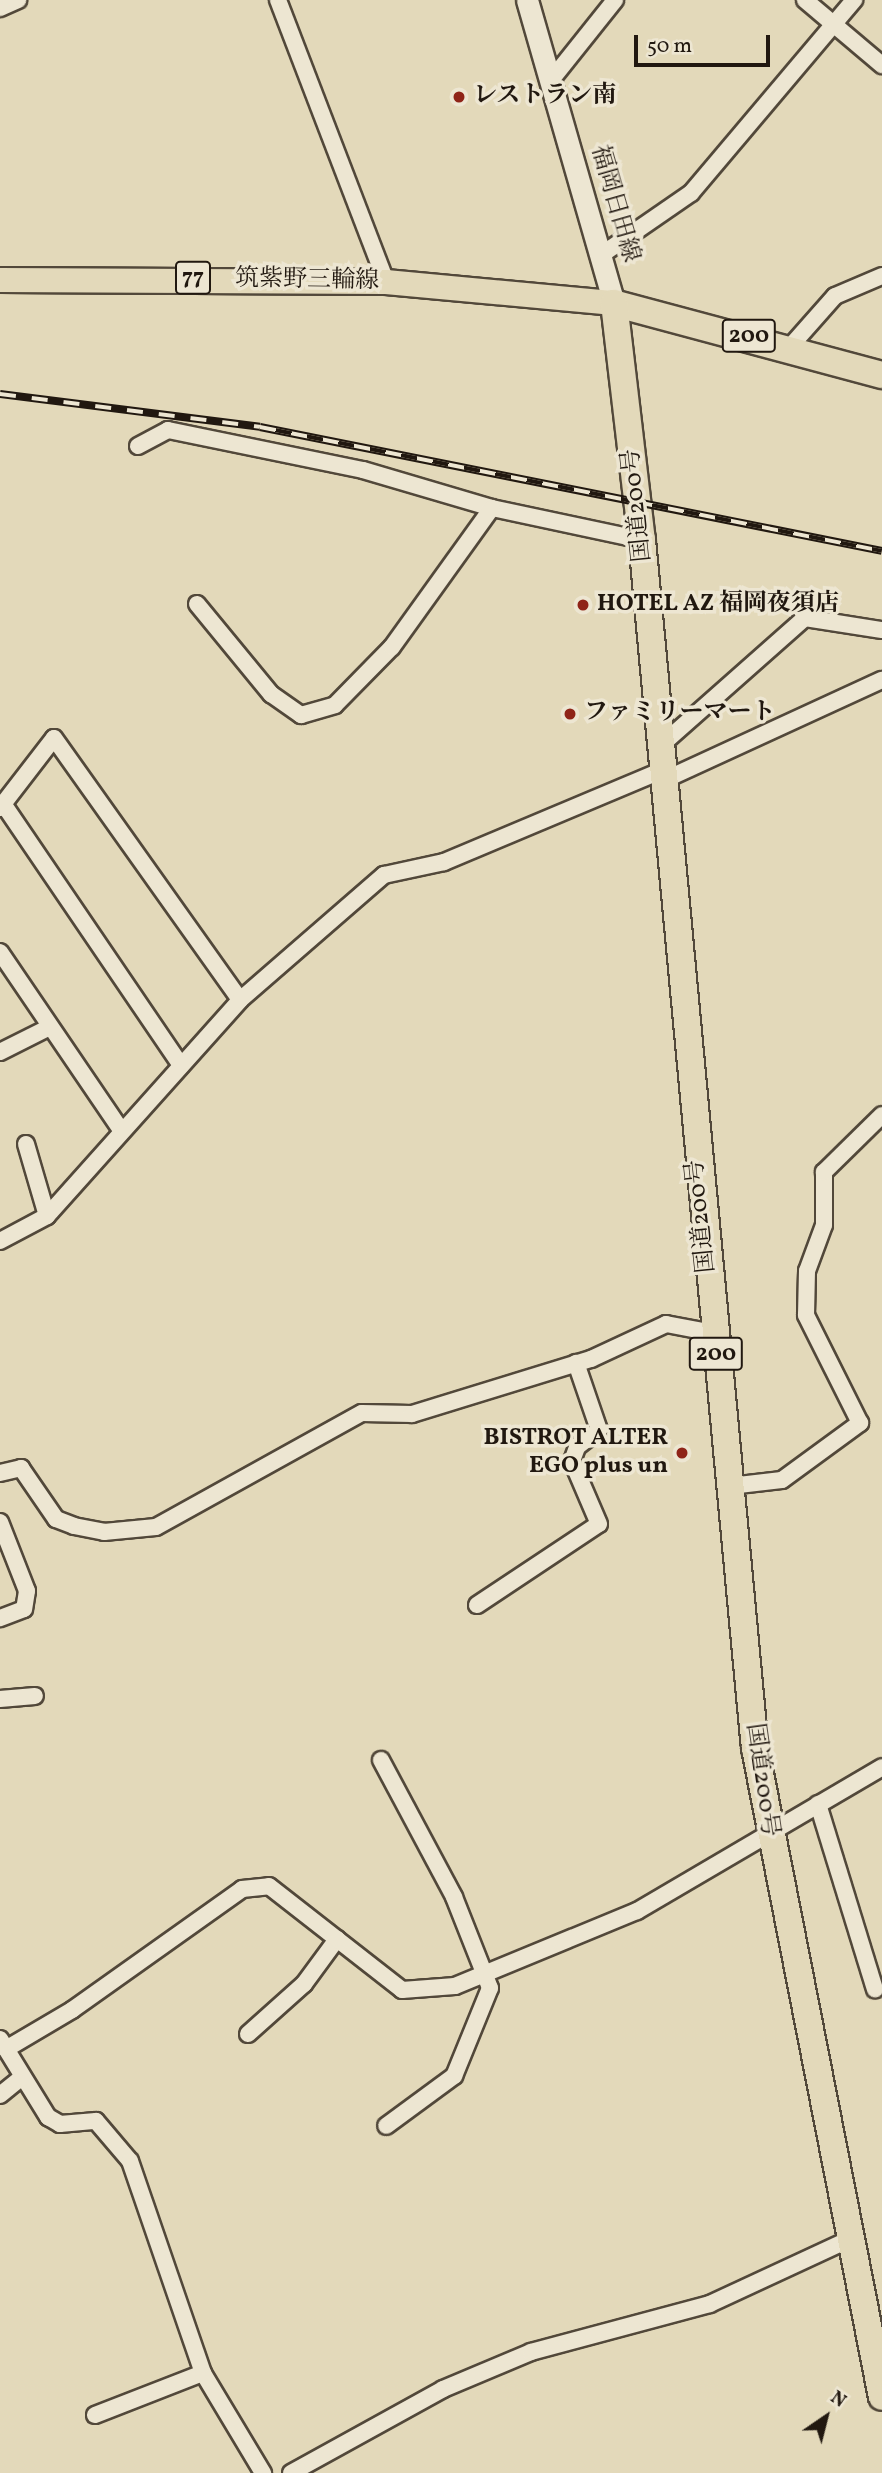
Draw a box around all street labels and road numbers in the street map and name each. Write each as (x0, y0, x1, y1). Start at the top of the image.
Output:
street label: 福岡日田線 (584, 142, 644, 266)
road number: 77 (174, 258, 212, 298)
street label: 筑紫野三輪線 (235, 265, 379, 297)
road number: 200 (721, 316, 777, 356)
street label: 国道200号 (618, 447, 658, 563)
street label: 国道200号 (682, 1158, 722, 1274)
road number: 200 (688, 1334, 744, 1373)
street label: 国道200号 (739, 1722, 783, 1838)

